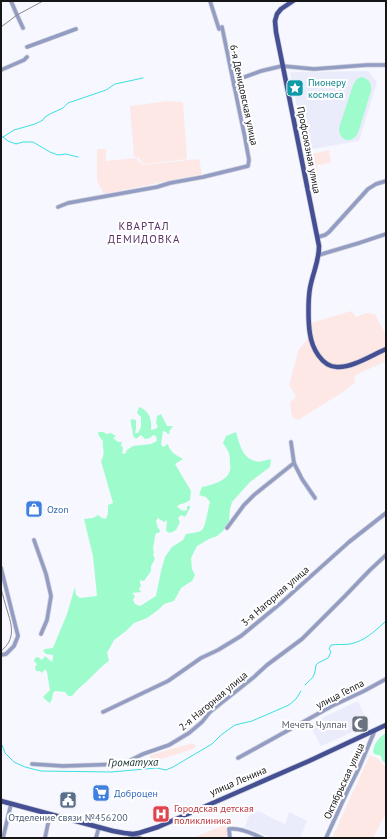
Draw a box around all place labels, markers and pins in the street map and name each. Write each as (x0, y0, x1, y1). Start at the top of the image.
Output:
place label: Пионеру космоса (308, 76, 346, 101)
place icon: Пионеру космоса (285, 78, 305, 98)
shop icon: Ozon (24, 499, 44, 519)
place label: Ozon (47, 503, 69, 516)
mosque icon: Мечеть Чулпан (350, 714, 370, 734)
place label: Мечеть Чулпан (282, 718, 347, 731)
supermarket icon: Доброцен (91, 783, 111, 803)
place label: Доброцен (114, 787, 158, 800)
public building icon: Отделение связи №456200 (58, 790, 78, 810)
place label: Городская детская поликлиника (174, 802, 254, 827)
hospital icon: Городская детская поликлиника (151, 804, 171, 824)
place label: Отделение связи №456200 (8, 811, 128, 824)

